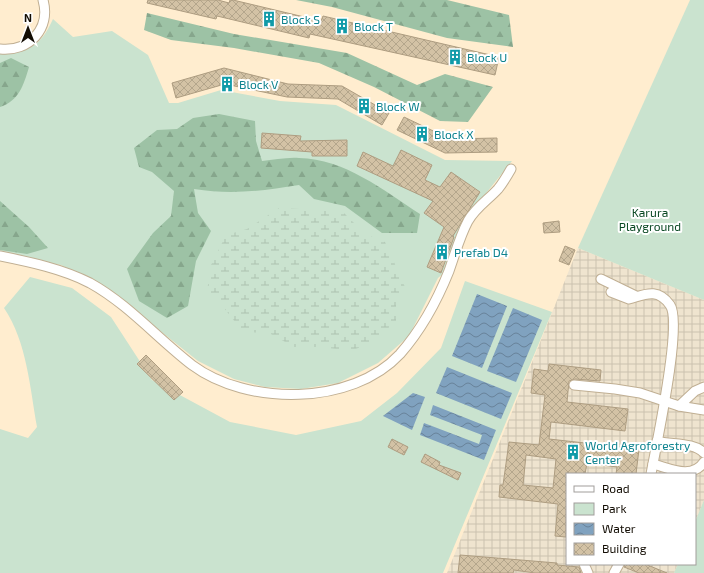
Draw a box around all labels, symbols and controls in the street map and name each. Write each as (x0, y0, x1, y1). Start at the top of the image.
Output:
north arrow (8, 8, 48, 48)
building icon: Block S (260, 10, 278, 28)
text: N (24, 11, 32, 24)
place label: Block S (281, 12, 320, 26)
building icon: Block T (333, 17, 351, 35)
place label: Block T (354, 19, 393, 33)
building icon: Block U (446, 48, 464, 66)
place label: Block U (467, 50, 507, 64)
building icon: Block V (218, 75, 236, 93)
place label: Block V (239, 77, 279, 91)
building icon: Block W (355, 97, 373, 115)
place label: Block W (376, 99, 420, 113)
building icon: Block X (413, 125, 431, 143)
place label: Block X (434, 127, 474, 141)
park label: Karura Playground (619, 205, 681, 233)
building icon: Prefab D4 (433, 243, 451, 261)
place label: Prefab D4 (454, 245, 508, 259)
place label: World Agroforestry Center (585, 438, 691, 466)
building icon: World Agroforestry Center (564, 443, 582, 461)
legend (566, 473, 696, 565)
text: Road (602, 481, 630, 495)
text: Park (602, 501, 627, 515)
text: Water (602, 521, 636, 535)
text: Building (602, 541, 647, 555)

